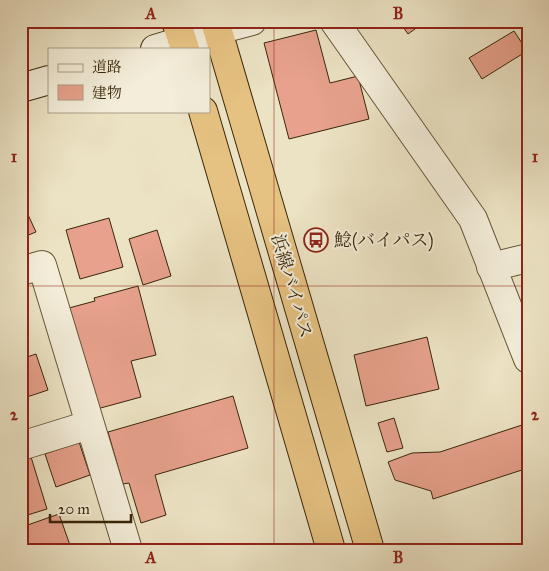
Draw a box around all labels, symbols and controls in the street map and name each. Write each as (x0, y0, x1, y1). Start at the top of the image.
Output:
text: A (145, 4, 157, 23)
text: B (393, 4, 403, 23)
legend (48, 48, 210, 112)
text: 道路 (92, 58, 122, 76)
text: 建物 (92, 84, 122, 102)
text: 1 (11, 147, 18, 166)
text: 1 (532, 147, 539, 166)
bus stop icon: 鯰(バイパス) (303, 227, 329, 253)
place label: 鯰(バイパス) (334, 229, 434, 252)
street label: 浜線バイパス (267, 231, 317, 341)
text: 2 (10, 405, 19, 424)
text: 2 (531, 405, 540, 424)
scale bar (50, 491, 131, 523)
text: 20 m (58, 500, 90, 518)
text: A (145, 548, 157, 567)
text: B (393, 548, 403, 567)

